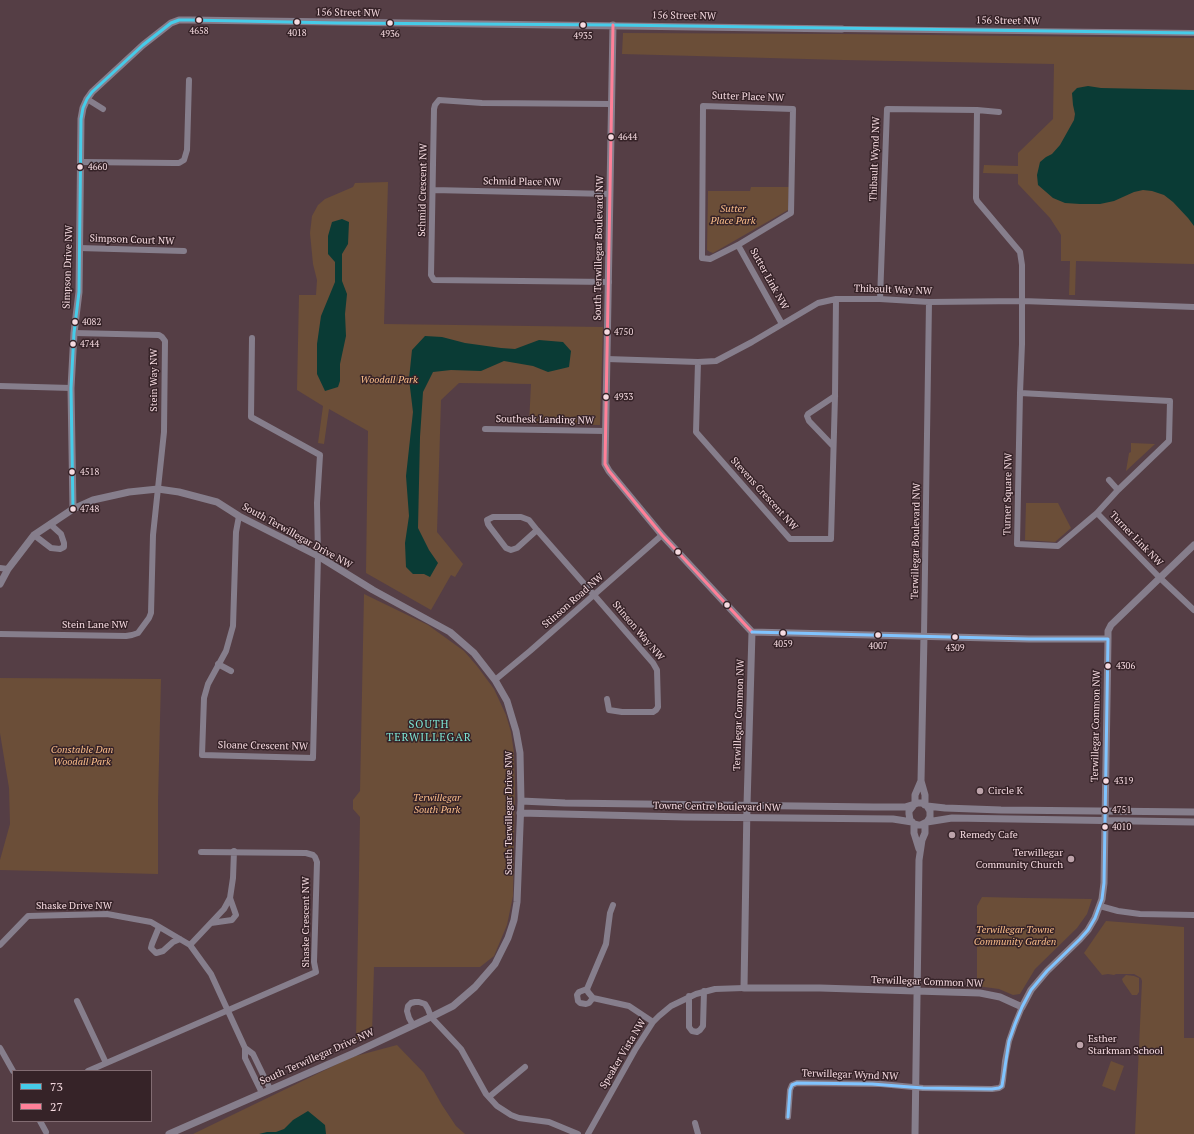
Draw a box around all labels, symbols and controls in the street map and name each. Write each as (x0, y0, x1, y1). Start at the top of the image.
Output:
street label: 156 Street NW (316, 6, 380, 20)
street label: 156 Street NW (652, 9, 716, 23)
street label: 156 Street NW (976, 14, 1040, 28)
marker: 4658 (194, 15, 204, 25)
marker: 4018 (292, 17, 302, 27)
marker: 4936 (385, 18, 395, 28)
marker: 4935 (578, 20, 588, 30)
place label: 4658 (189, 26, 209, 36)
place label: 4018 (287, 28, 307, 38)
place label: 4936 (380, 29, 400, 39)
place label: 4935 (573, 31, 593, 41)
street label: Sutter Place NW (712, 90, 784, 104)
street label: Thibault Wynd NW (868, 116, 882, 202)
marker: 4644 (606, 132, 616, 142)
place label: 4644 (618, 132, 637, 142)
street label: Schmid Crescent NW (416, 143, 430, 237)
marker: 4660 (75, 162, 85, 172)
place label: 4660 (88, 162, 107, 172)
street label: Schmid Place NW (483, 175, 561, 189)
street label: South Terwillegar Boulevard NW (592, 175, 606, 321)
park label: Sutter Place Park (711, 203, 755, 226)
street label: Simpson Drive NW (61, 225, 75, 309)
street label: Simpson Court NW (89, 233, 175, 247)
street label: Sutter Link NW (747, 246, 791, 312)
street label: Thibault Way NW (854, 283, 932, 297)
marker: 4082 (70, 317, 80, 327)
place label: 4082 (82, 317, 101, 327)
marker: 4750 (602, 327, 612, 337)
place label: 4750 (614, 327, 633, 337)
marker: 4744 (68, 339, 78, 349)
place label: 4744 (80, 339, 99, 349)
street label: Stein Way NW (148, 348, 160, 412)
park label: Woodall Park (360, 374, 418, 386)
marker: 4933 (601, 392, 611, 402)
place label: 4933 (614, 392, 633, 402)
street label: Southesk Landing NW (496, 413, 594, 427)
street label: Turner Square NW (1001, 453, 1015, 535)
street label: Stevens Crescent NW (728, 455, 800, 533)
marker: 4518 (67, 467, 77, 477)
place label: 4518 (80, 467, 99, 477)
street label: Terwillegar Boulevard NW (909, 483, 923, 599)
street label: South Terwillegar Drive NW (240, 501, 354, 571)
marker: 4748 (68, 504, 78, 514)
place label: 4748 (80, 504, 99, 514)
street label: Turner Link NW (1107, 509, 1165, 569)
unlabelled marker (673, 547, 683, 557)
street label: Stinson Road NW (540, 571, 606, 631)
street label: Stinson Way NW (610, 599, 666, 663)
unlabelled marker (722, 600, 732, 610)
street label: Stein Lane NW (62, 619, 128, 631)
marker: 4059 (778, 628, 788, 638)
marker: 4007 (873, 630, 883, 640)
marker: 4309 (950, 632, 960, 642)
place label: 4059 (773, 639, 793, 649)
place label: 4007 (868, 641, 888, 651)
place label: 4309 (945, 643, 965, 653)
street label: Terwillegar Common NW (731, 659, 747, 771)
marker: 4306 (1103, 661, 1113, 671)
place label: 4306 (1116, 661, 1135, 671)
street label: Terwillegar Common NW (1089, 670, 1103, 782)
district label: SOUTH TERWILLEGAR (386, 718, 472, 744)
street label: Sloane Crescent NW (218, 739, 308, 753)
park label: Constable Dan Woodall Park (51, 744, 113, 768)
street label: South Terwillegar Drive NW (503, 751, 515, 875)
marker: 4319 (1101, 776, 1111, 786)
place label: 4319 (1114, 776, 1133, 786)
place label: Circle K (988, 785, 1023, 797)
marker: Circle K (975, 786, 985, 796)
park label: Terwillegar South Park (413, 792, 461, 816)
street label: Towne Centre Boulevard NW (653, 800, 781, 814)
marker: 4751 (1100, 805, 1110, 815)
place label: 4751 (1112, 805, 1131, 815)
marker: 4010 (1100, 822, 1110, 832)
place label: 4010 (1112, 822, 1131, 832)
place label: Remedy Cafe (960, 829, 1018, 841)
marker: Remedy Cafe (947, 830, 957, 840)
place label: Terwillegar Community Church (976, 847, 1063, 870)
marker: Terwillegar Community Church (1066, 854, 1076, 864)
street label: Shaske Crescent NW (300, 877, 312, 967)
street label: Shaske Drive NW (36, 900, 112, 912)
park label: Terwillegar Towne Community Garden (974, 924, 1056, 948)
street label: Terwillegar Common NW (871, 974, 983, 990)
street label: Speaker Vista NW (597, 1017, 649, 1091)
street label: South Terwillegar Drive NW (258, 1026, 376, 1088)
place label: Esther Starkman School (1088, 1033, 1163, 1056)
marker: Esther Starkman School (1075, 1040, 1085, 1050)
street label: Terwillegar Wynd NW (801, 1067, 899, 1083)
legend (12, 1070, 152, 1122)
text: 73 (50, 1079, 63, 1094)
text: 27 (50, 1099, 63, 1114)

